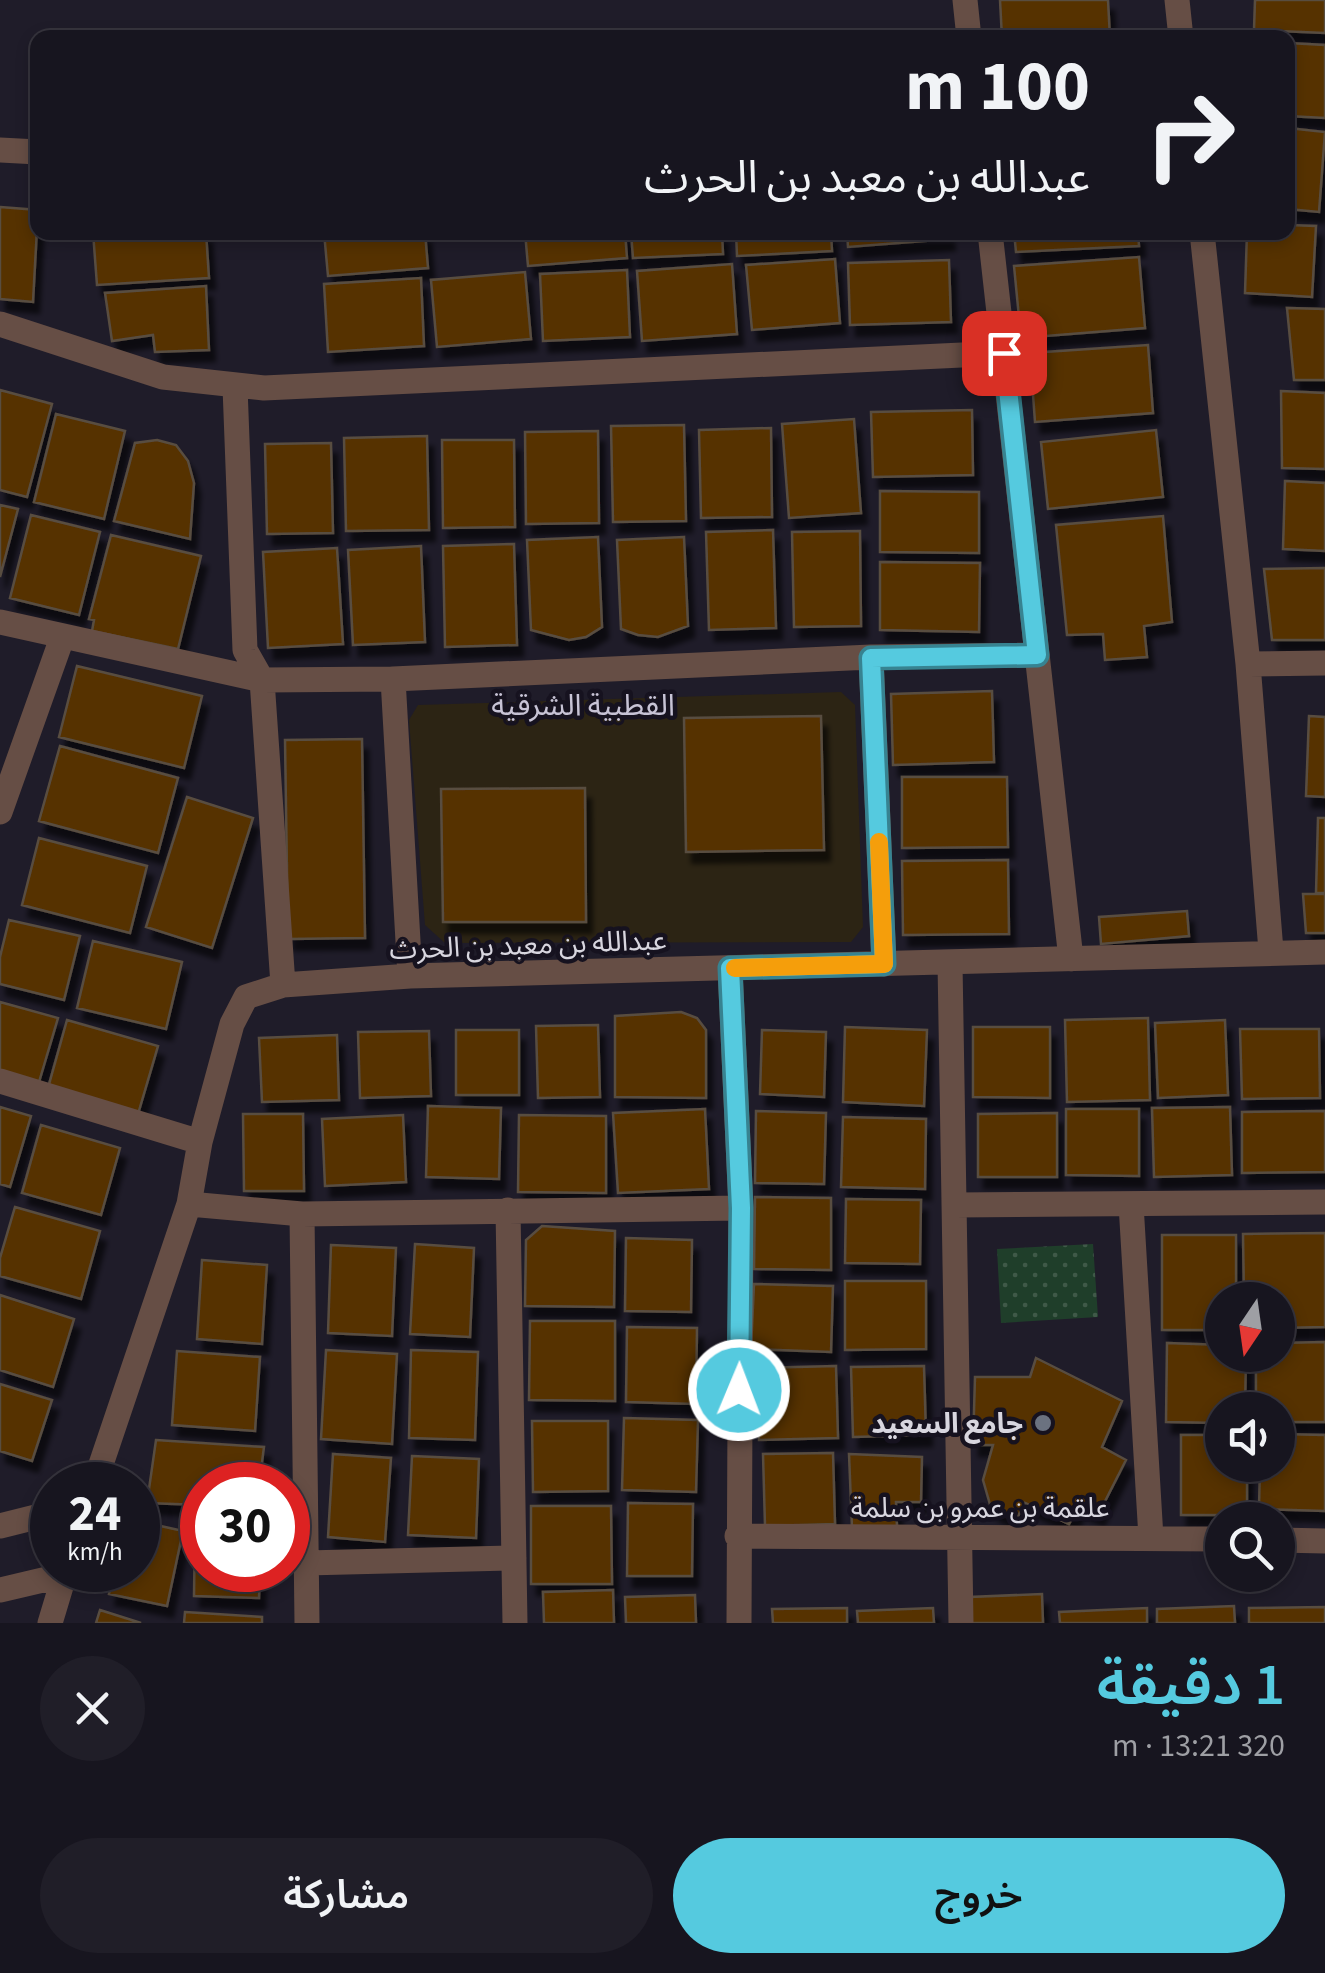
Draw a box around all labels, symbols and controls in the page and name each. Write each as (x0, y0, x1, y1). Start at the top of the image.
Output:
text: 100 m (905, 37, 1090, 137)
icon: right (1125, 70, 1255, 200)
text: عبدالله بن معبد بن الحرث (644, 146, 1090, 210)
pin (962, 311, 1047, 396)
icon: arrive (977, 326, 1032, 381)
district label: القطبية الشرقية (491, 684, 675, 727)
street label: عبدالله بن معبد بن الحرث (389, 920, 667, 970)
north arrow (1205, 1282, 1295, 1372)
map controls (1205, 1282, 1295, 1592)
position arrow (687, 1338, 791, 1442)
button: sound (1205, 1392, 1295, 1482)
place label: جامع السعيد (871, 1404, 1023, 1444)
marker: جامع السعيد (1032, 1412, 1054, 1434)
speed limit sign: 30 (180, 1462, 310, 1592)
text: 24 (69, 1479, 121, 1550)
street label: علقمة بن عمرو بن سلمة (851, 1488, 1109, 1528)
button: search (1205, 1502, 1295, 1592)
text: km/h (67, 1534, 123, 1570)
text: 1 دقيقة (1097, 1643, 1285, 1728)
button: close (40, 1656, 145, 1761)
text: 320 m · 13:21 (1112, 1723, 1285, 1769)
button: مشاركة (40, 1838, 653, 1953)
button: خروج (673, 1838, 1285, 1953)

